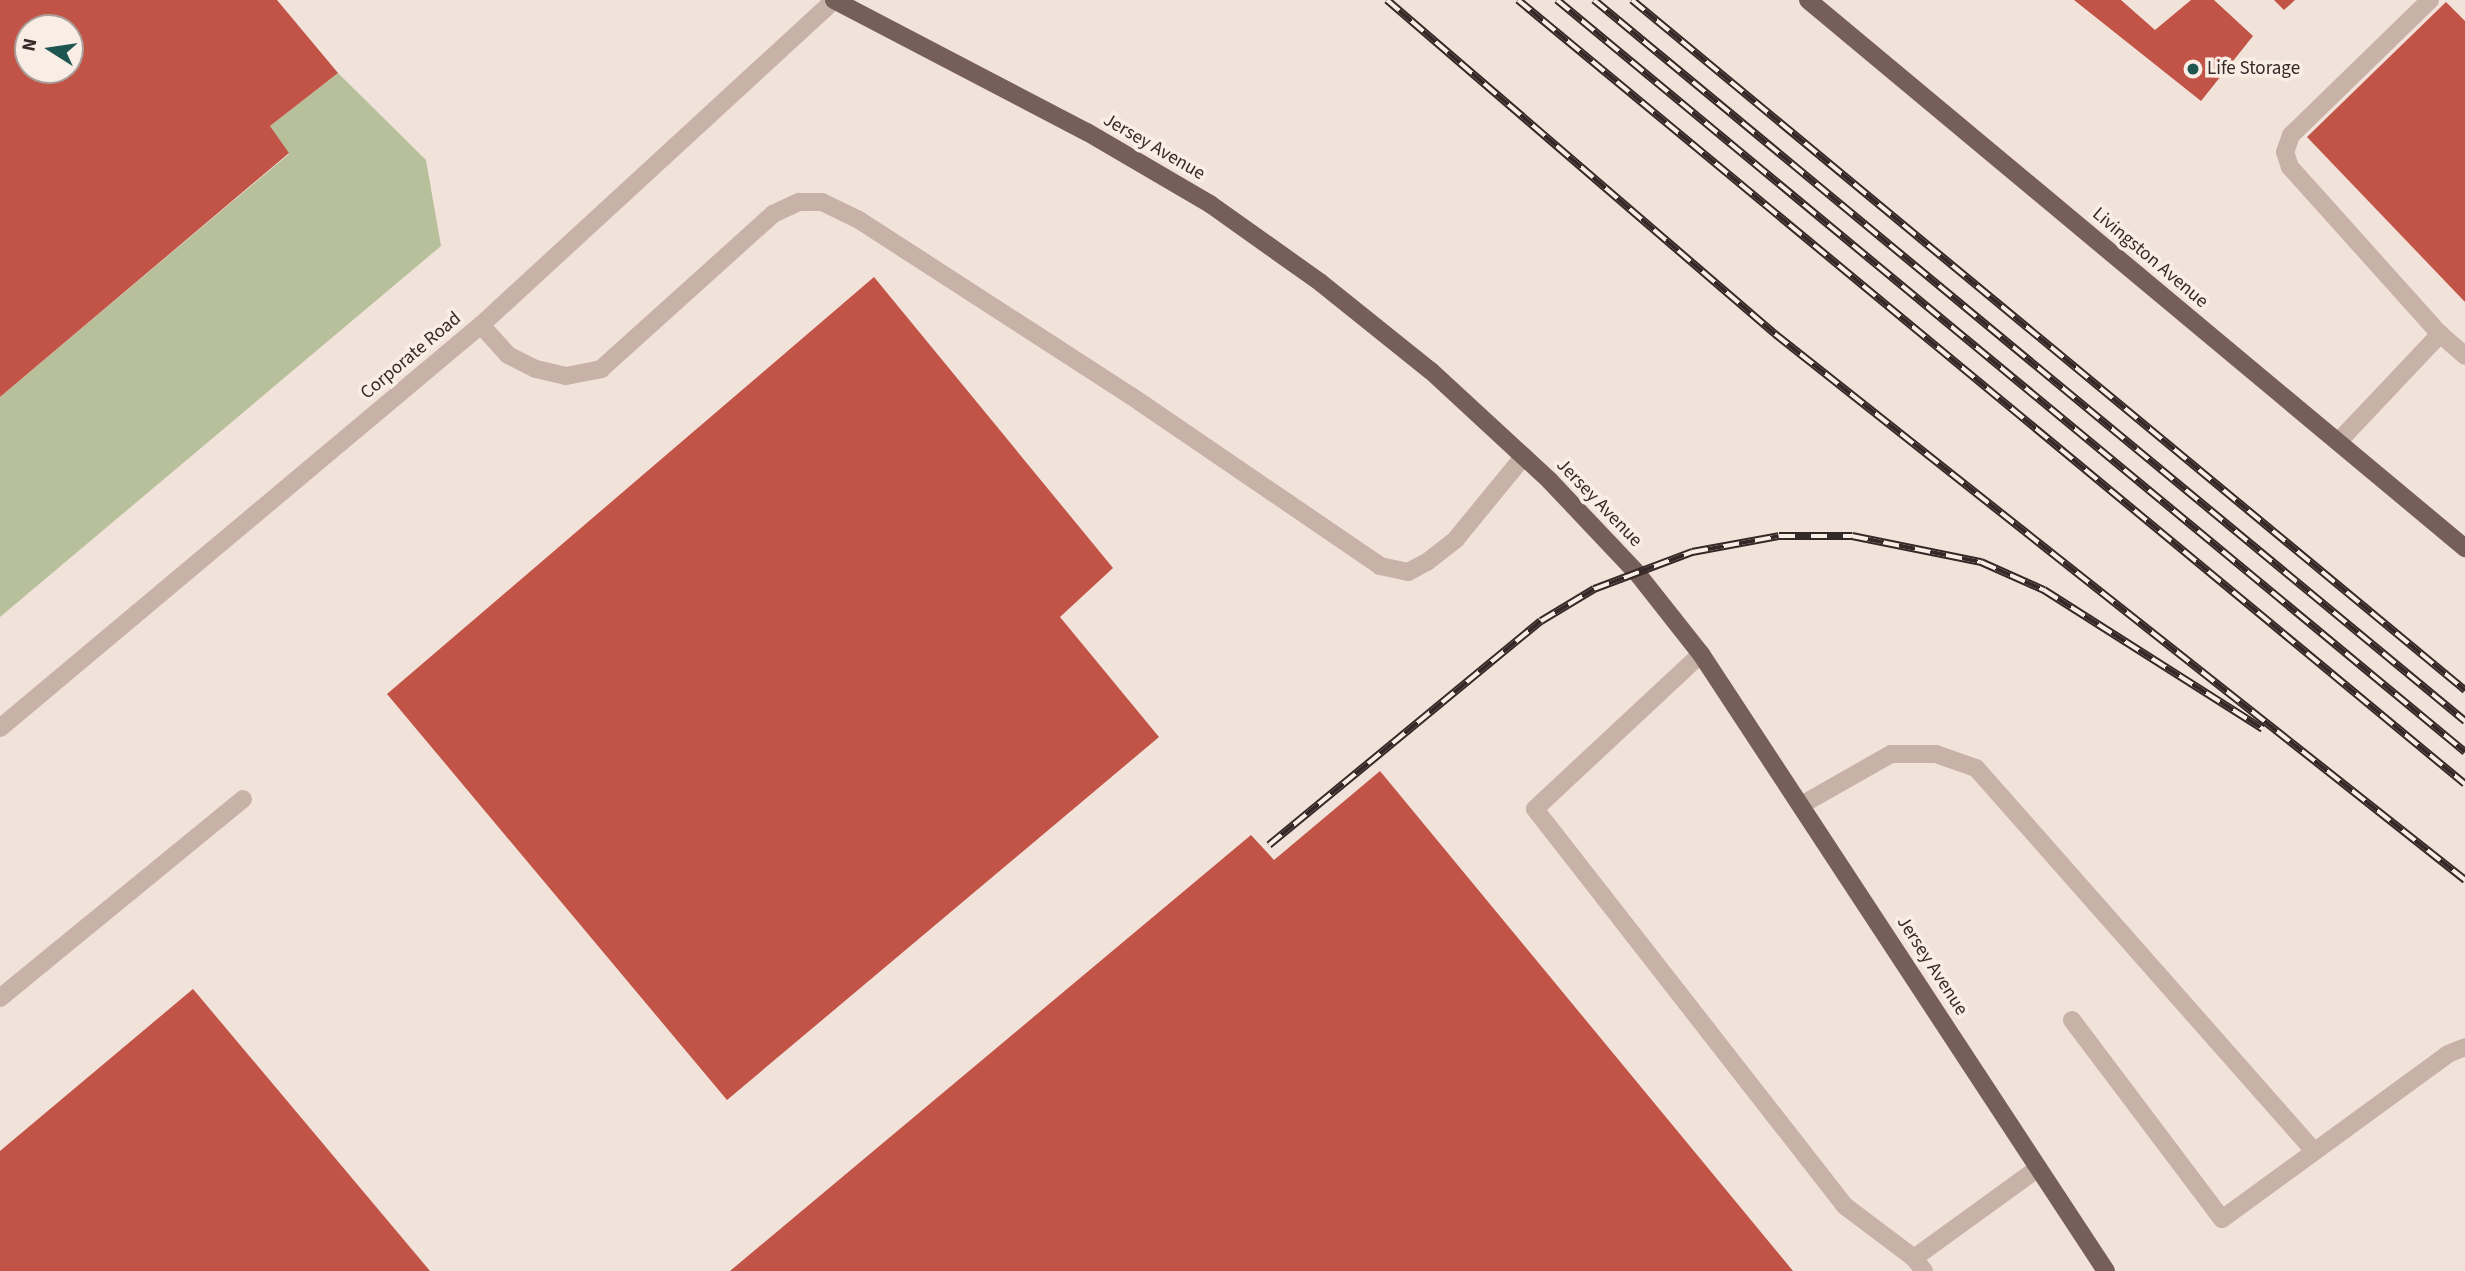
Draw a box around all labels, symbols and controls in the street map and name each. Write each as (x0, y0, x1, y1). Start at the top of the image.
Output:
north arrow (14, 14, 84, 84)
text: N (15, 36, 44, 54)
place label: Life Storage (2207, 58, 2300, 80)
marker: Life Storage (2185, 61, 2201, 77)
street label: Jersey Avenue (1099, 109, 1209, 185)
street label: Livingston Avenue (2087, 203, 2213, 313)
street label: Corporate Road (356, 307, 466, 405)
street label: Jersey Avenue (1551, 454, 1647, 552)
street label: Jersey Avenue (1891, 912, 1973, 1020)

